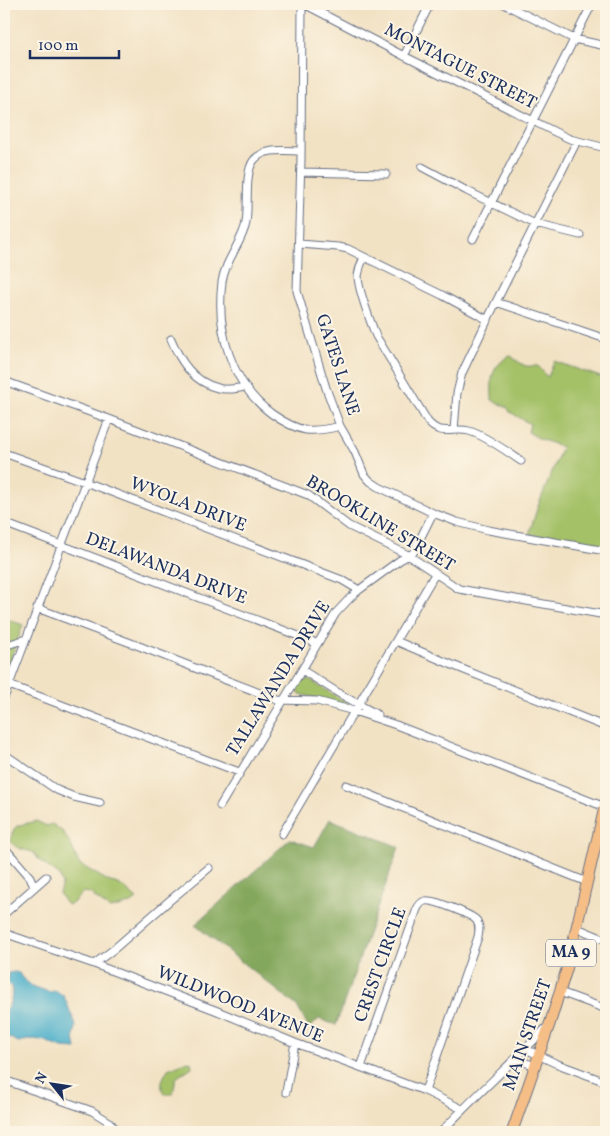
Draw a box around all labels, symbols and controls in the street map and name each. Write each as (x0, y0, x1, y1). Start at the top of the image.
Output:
street label: MONTAGUE STREET (379, 18, 541, 116)
scale bar (30, 28, 119, 60)
text: 100 m (38, 36, 78, 57)
street label: GATES LANE (309, 311, 365, 419)
street label: BROOKLINE STREET (301, 470, 460, 579)
street label: WYOLA DRIVE (126, 471, 250, 539)
street label: DELAWANDA DRIVE (82, 527, 250, 611)
street label: TALLAWANDA DRIVE (221, 596, 337, 762)
street label: CREST CIRCLE (349, 904, 413, 1026)
road number: MA 9 (546, 940, 596, 966)
street label: WILDWOOD AVENUE (153, 960, 327, 1050)
street label: MAIN STREET (497, 976, 559, 1094)
north arrow (28, 1058, 78, 1108)
text: N (31, 1069, 53, 1087)

